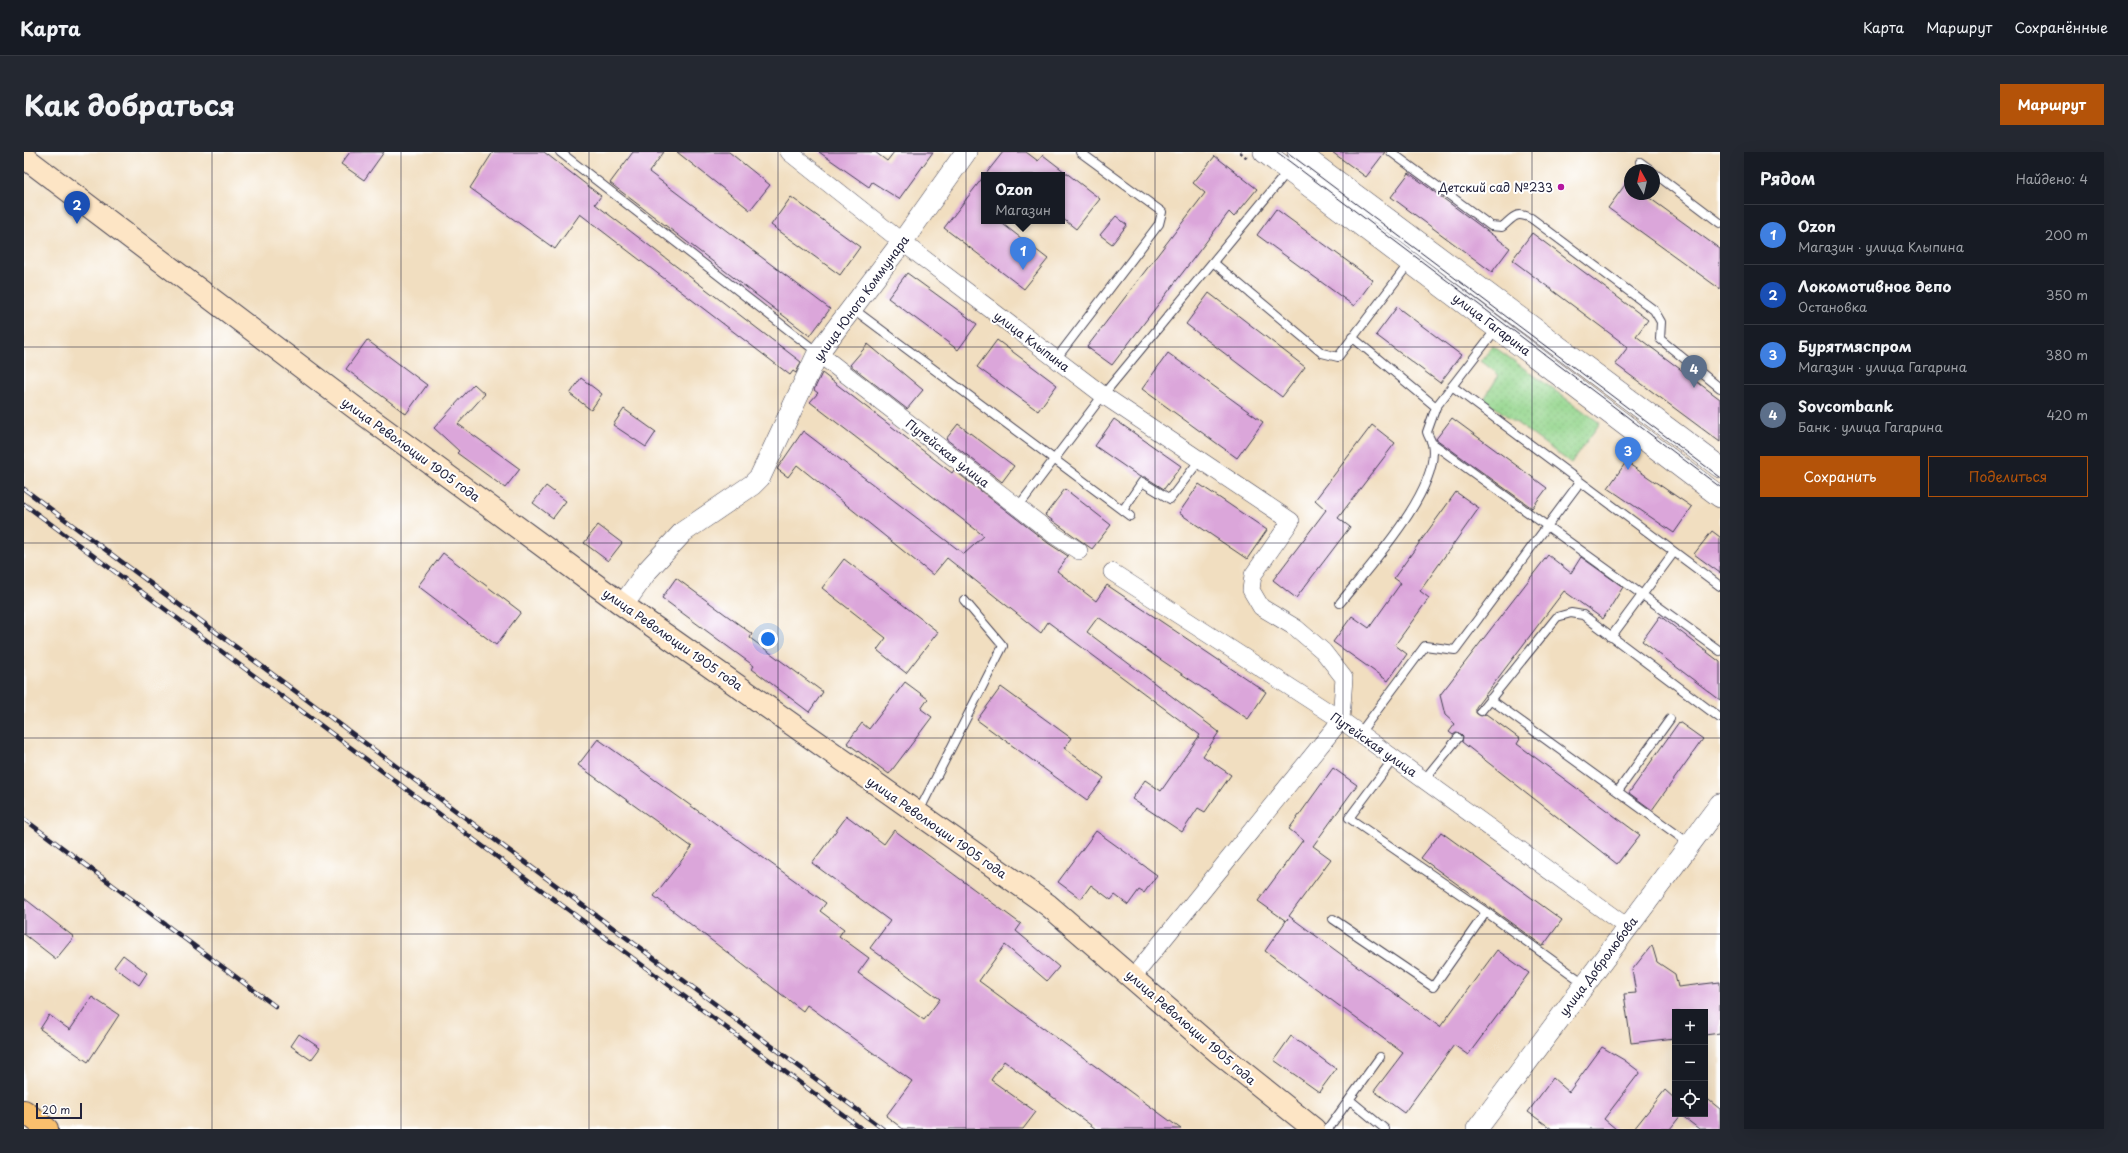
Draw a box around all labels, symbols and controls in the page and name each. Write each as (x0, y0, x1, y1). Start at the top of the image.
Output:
text: Карта (20, 14, 81, 42)
text: Карта (1863, 17, 1904, 38)
text: Маршрут (1926, 17, 1992, 38)
text: Сохранённые (2014, 17, 2108, 38)
text: Как добраться (24, 83, 235, 126)
button: Маршрут (2000, 84, 2104, 125)
north arrow (1624, 164, 1660, 200)
text: Рядом (1760, 165, 1815, 191)
text: Найдено: 4 (2016, 169, 2088, 188)
popup (981, 172, 1065, 224)
text: Ozon (995, 177, 1033, 200)
place label: Детский сад №233 (1438, 178, 1553, 196)
marker: Детский сад №233 (1556, 182, 1566, 192)
pin: 2 (64, 191, 90, 224)
text: Магазин (995, 200, 1051, 219)
text: Ozon (1798, 214, 1836, 237)
text: 1 (1770, 225, 1776, 244)
text: 200 m (2045, 225, 2088, 244)
street label: улица Юного Коммунара (809, 231, 913, 365)
pin: 1 (1010, 237, 1036, 270)
text: Магазин · улица Клыпина (1798, 237, 1964, 256)
text: Локомотивное депо (1798, 274, 1951, 297)
text: 2 (1768, 285, 1778, 304)
text: 350 m (2046, 285, 2088, 304)
street label: улица Гагарина (1449, 289, 1535, 360)
text: Остановка (1798, 297, 1867, 316)
street label: улица Клыпина (990, 306, 1074, 376)
text: Бурятмяспром (1798, 334, 1912, 357)
text: 3 (1769, 345, 1777, 364)
text: 380 m (2045, 345, 2088, 364)
pin: 4 (1681, 355, 1707, 388)
text: Магазин · улица Гагарина (1798, 357, 1967, 376)
street label: улица Революции 1905 года (338, 393, 484, 506)
text: Sovcombank (1798, 394, 1894, 417)
text: 4 (1769, 405, 1777, 424)
text: 420 m (2046, 405, 2088, 424)
street label: Путейская улица (902, 415, 994, 492)
text: Банк · улица Гагарина (1798, 417, 1943, 436)
pin: 3 (1615, 437, 1641, 470)
button: Сохранить (1760, 456, 1920, 497)
button: Поделиться (1928, 456, 2088, 497)
street label: улица Революции 1905 года (599, 584, 747, 695)
your location (758, 629, 778, 649)
street label: Путейская улица (1327, 707, 1421, 781)
street label: улица Революции 1905 года (863, 772, 1011, 883)
street label: улица Добролюбова (1555, 912, 1642, 1019)
street label: улица Революции 1905 года (1122, 965, 1260, 1089)
map controls (1672, 1009, 1708, 1117)
button: + (1672, 1009, 1708, 1045)
button: − (1672, 1045, 1708, 1081)
button: locate (1672, 1081, 1708, 1117)
scale bar (36, 1101, 82, 1120)
text: 20 m (42, 1101, 70, 1118)

